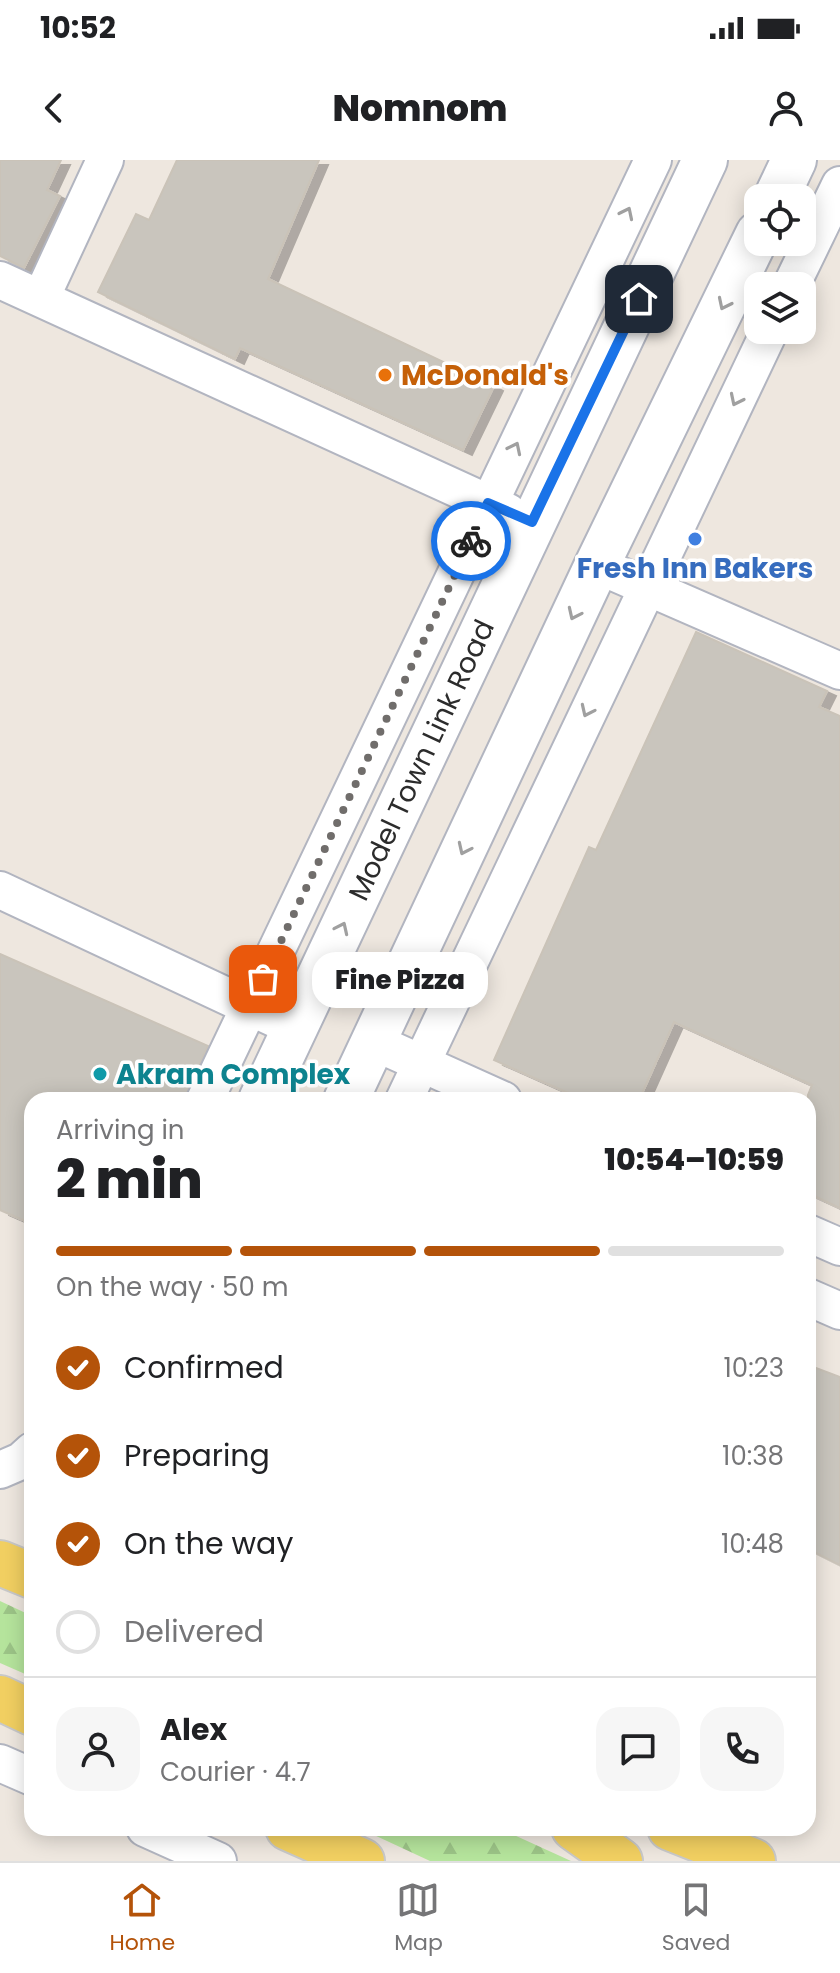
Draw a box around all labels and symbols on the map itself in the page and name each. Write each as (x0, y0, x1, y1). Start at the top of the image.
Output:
one-way arrow (617, 207, 633, 222)
pin (605, 265, 673, 333)
one-way arrow (718, 296, 734, 310)
place label: McDonald's (401, 356, 569, 395)
marker: McDonald's (376, 366, 394, 384)
one-way arrow (730, 392, 746, 407)
one-way arrow (505, 441, 521, 456)
courier (431, 501, 511, 581)
marker: Fresh Inn Bakers (686, 530, 704, 548)
place label: Fresh Inn Bakers (577, 549, 813, 588)
one-way arrow (568, 605, 584, 620)
street label: Model Town Link Road (339, 613, 504, 907)
one-way arrow (581, 702, 597, 717)
one-way arrow (458, 841, 474, 855)
one-way arrow (332, 922, 348, 936)
pin (229, 945, 297, 1013)
callout: Fine Pizza (311, 951, 487, 1007)
place label: Akram Complex (116, 1055, 351, 1094)
marker: Akram Complex (91, 1065, 109, 1083)

